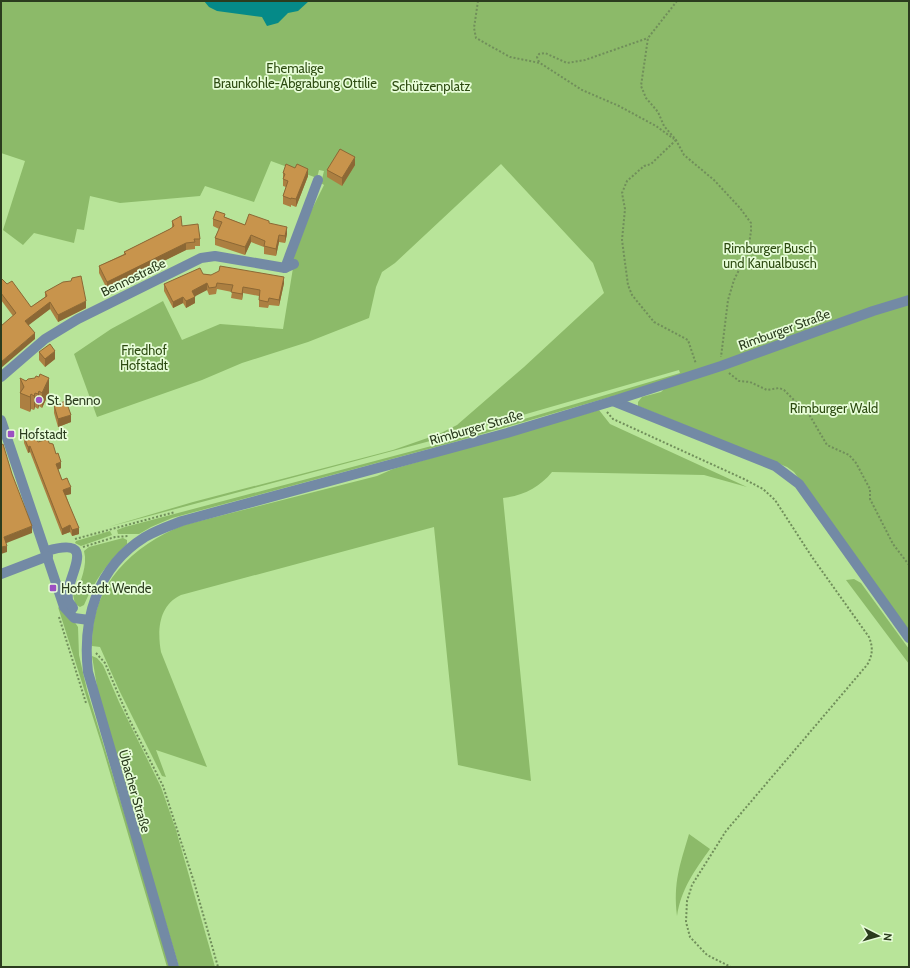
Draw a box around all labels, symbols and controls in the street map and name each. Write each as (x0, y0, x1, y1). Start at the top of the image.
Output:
park label: Ehemalige Braunkohle-Abgrabung Ottilie (213, 60, 377, 91)
park label: Schützenplatz (392, 78, 470, 94)
park label: Rimburger Busch und Kanualbusch (723, 240, 817, 271)
street label: Bennostraße (98, 254, 168, 300)
street label: Rimburger Straße (736, 305, 832, 353)
park label: Friedhof Hofstadt (120, 342, 169, 373)
place label: St. Benno (47, 392, 101, 408)
marker: St. Benno (34, 395, 44, 405)
park label: Rimburger Wald (790, 400, 878, 416)
street label: Rimburger Straße (428, 406, 525, 448)
place label: Hofstadt (19, 426, 68, 442)
marker: Hofstadt (6, 429, 16, 439)
place label: Hofstadt Wende (61, 580, 152, 596)
marker: Hofstadt Wende (48, 583, 58, 593)
street label: Übacher Straße (116, 748, 155, 835)
north arrow (858, 916, 898, 956)
text: N (881, 932, 895, 942)

